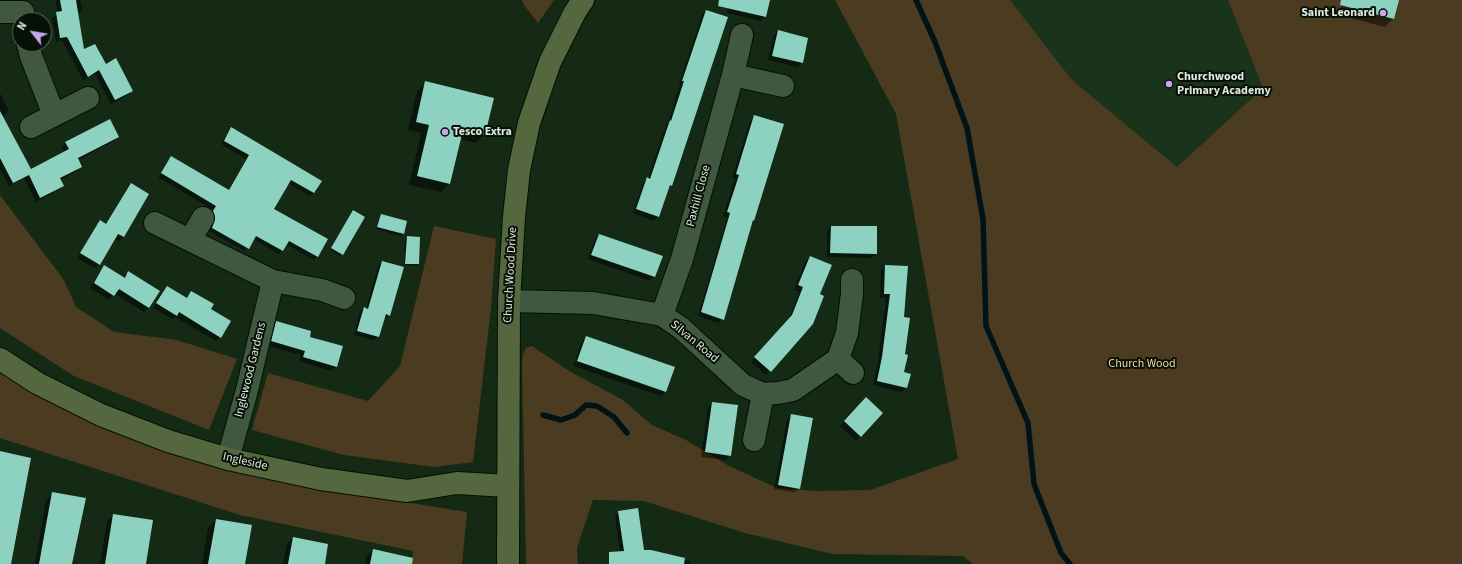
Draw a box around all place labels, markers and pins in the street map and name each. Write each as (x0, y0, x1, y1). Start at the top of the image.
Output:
place label: Saint Leonard (1301, 6, 1375, 20)
marker: Saint Leonard (1378, 8, 1388, 18)
place label: Churchwood Primary Academy (1177, 70, 1271, 98)
marker: Churchwood Primary Academy (1164, 79, 1174, 89)
place label: Tesco Extra (453, 125, 512, 139)
marker: Tesco Extra (440, 127, 450, 137)

